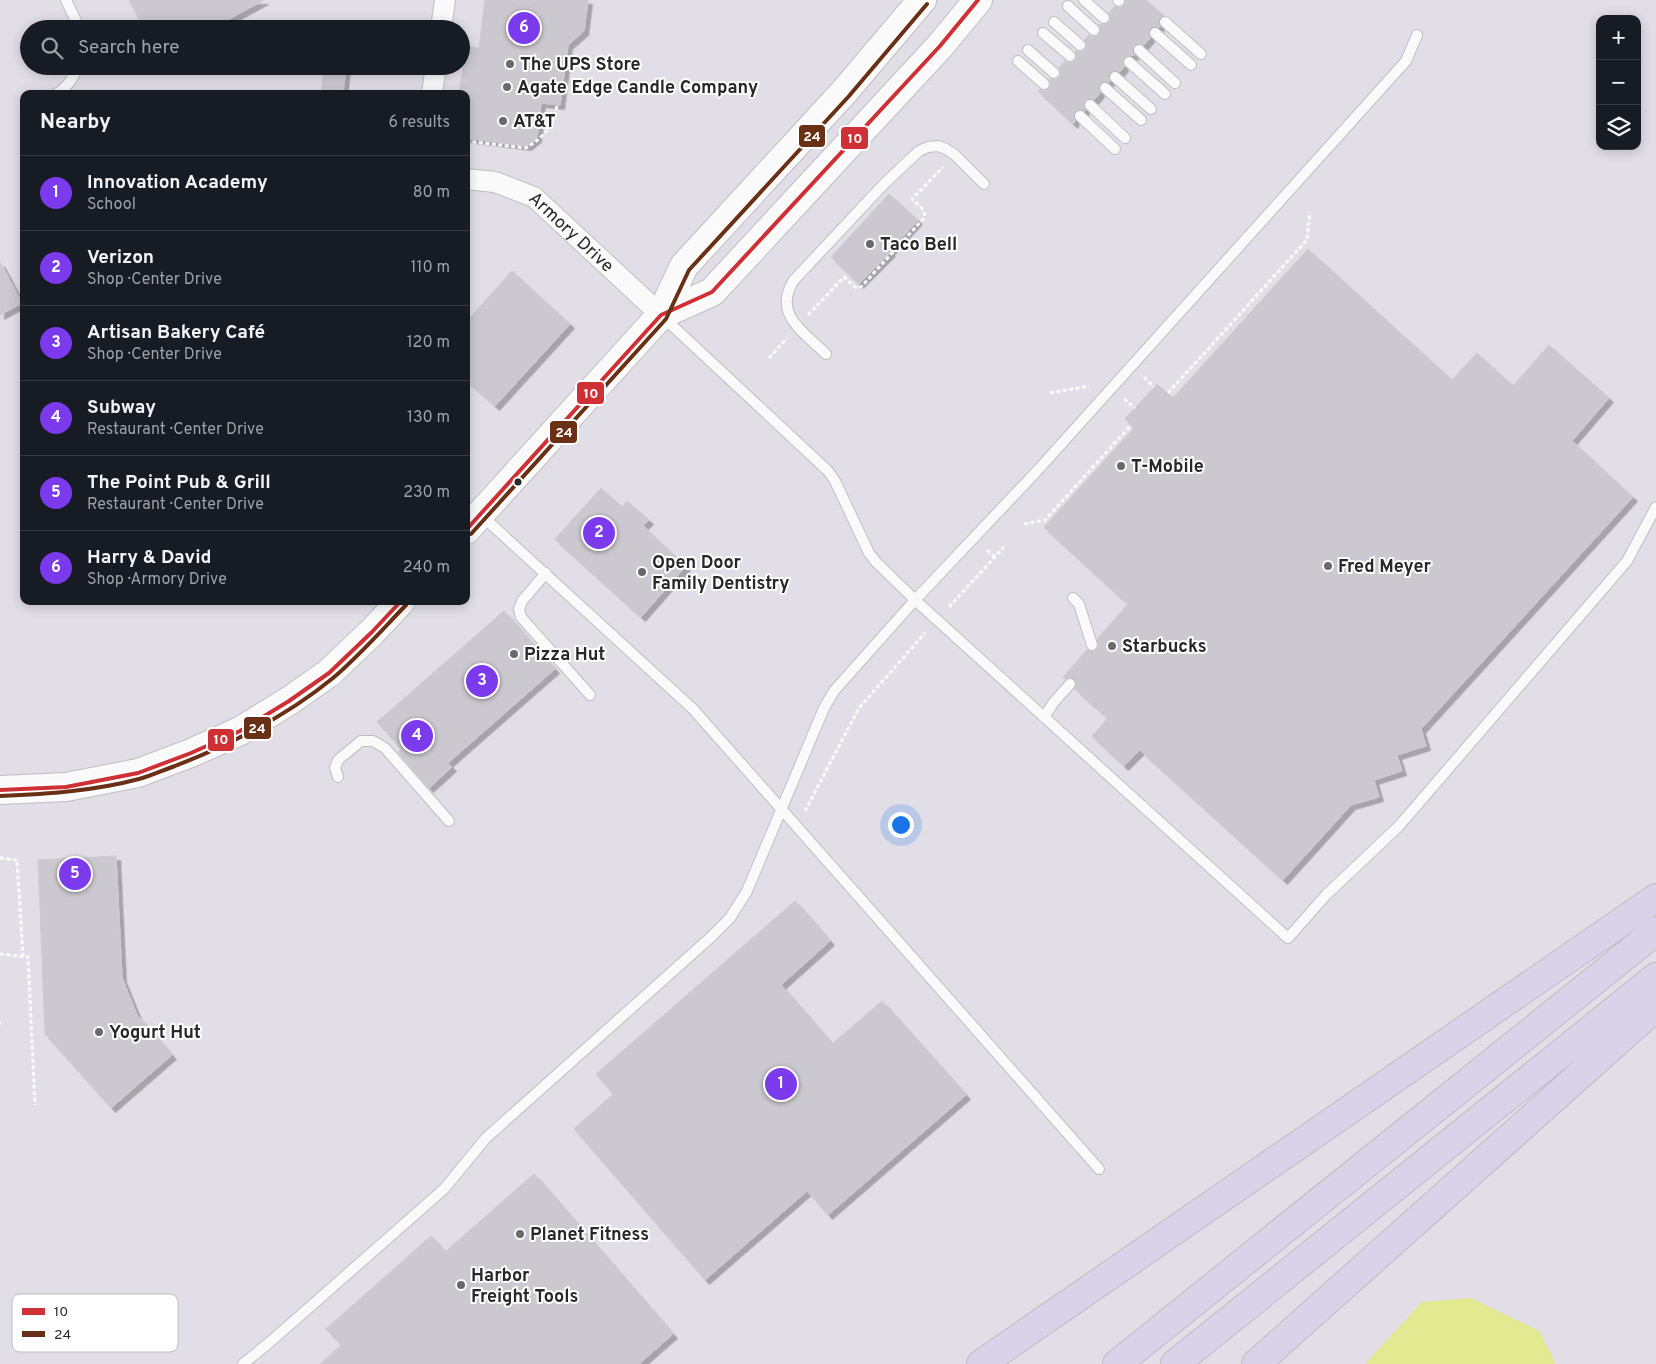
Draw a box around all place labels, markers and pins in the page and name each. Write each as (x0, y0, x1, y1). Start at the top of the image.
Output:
pin: 6 (508, 9, 540, 47)
place label: The UPS Store (520, 54, 641, 77)
marker: The UPS Store (504, 58, 516, 70)
place label: Agate Edge Candle Company (517, 77, 758, 100)
marker: Agate Edge Candle Company (501, 81, 513, 93)
place label: AT&T (513, 111, 556, 134)
marker: AT&T (497, 115, 509, 127)
place label: Taco Bell (880, 234, 957, 257)
marker: Taco Bell (864, 238, 876, 250)
place label: T-Mobile (1131, 456, 1204, 479)
marker: T-Mobile (1115, 460, 1127, 472)
unlabelled marker (513, 477, 523, 487)
pin: 2 (583, 514, 615, 552)
place label: Open Door Family Dentistry (652, 552, 789, 596)
place label: Fred Meyer (1338, 556, 1432, 579)
marker: Fred Meyer (1322, 560, 1334, 572)
marker: Open Door Family Dentistry (636, 566, 648, 578)
place label: Starbucks (1122, 636, 1207, 659)
marker: Starbucks (1106, 640, 1118, 652)
place label: Pizza Hut (524, 644, 605, 667)
marker: Pizza Hut (508, 648, 520, 660)
pin: 3 (466, 662, 498, 700)
pin: 4 (401, 717, 433, 755)
pin: 5 (59, 855, 91, 893)
place label: Yogurt Hut (109, 1022, 201, 1045)
marker: Yogurt Hut (93, 1026, 105, 1038)
pin: 1 (765, 1065, 797, 1103)
place label: Planet Fitness (530, 1224, 649, 1247)
marker: Planet Fitness (514, 1228, 526, 1240)
place label: Harbor Freight Tools (471, 1265, 578, 1309)
marker: Harbor Freight Tools (455, 1279, 467, 1291)

